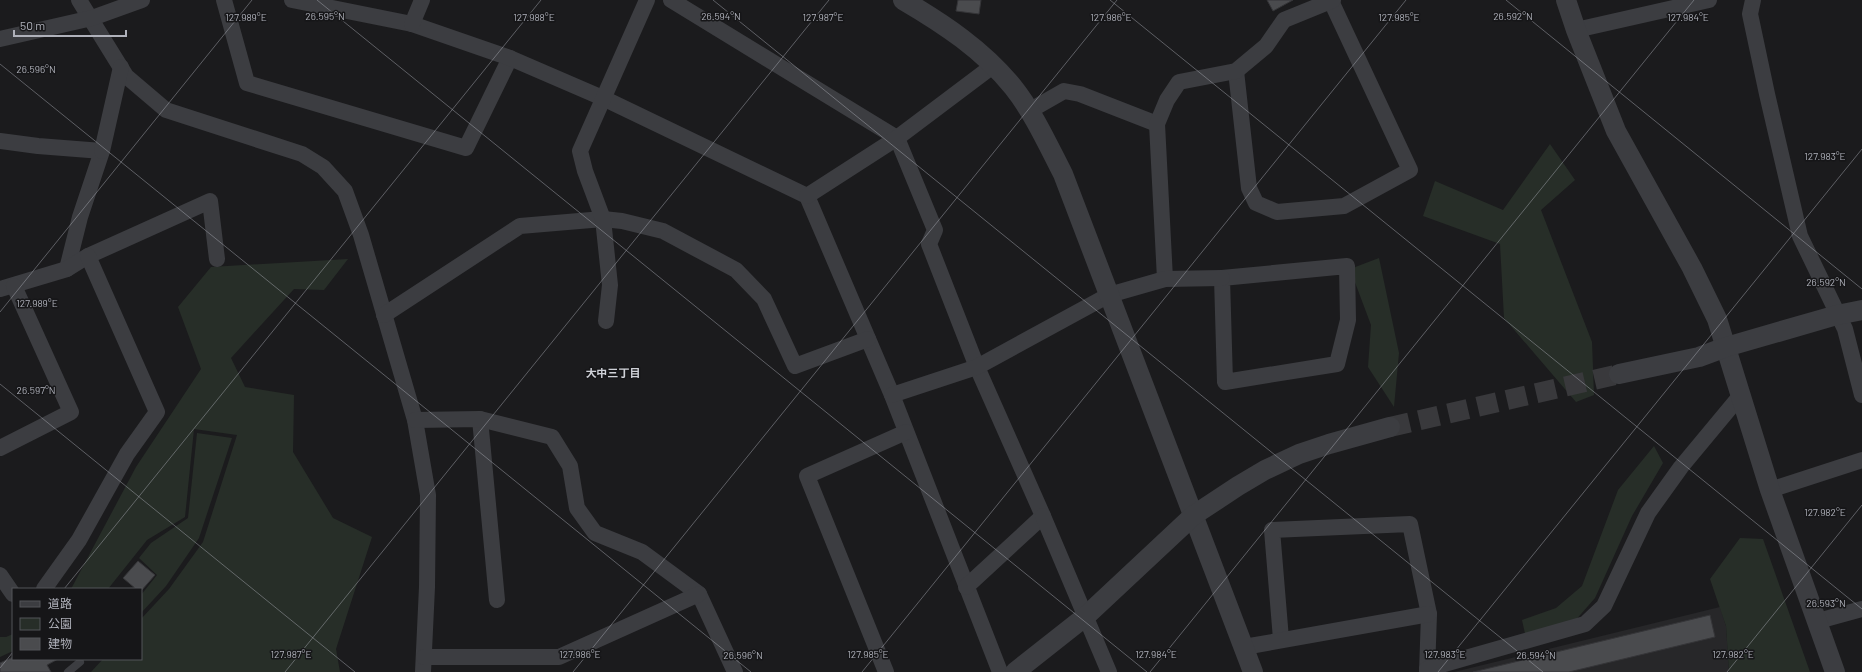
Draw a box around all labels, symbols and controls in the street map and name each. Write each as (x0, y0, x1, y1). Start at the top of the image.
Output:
text: 26.595°N (305, 10, 345, 22)
text: 26.594°N (701, 10, 741, 22)
text: 26.592°N (1493, 10, 1533, 22)
text: 127.989°E (225, 11, 267, 23)
text: 127.988°E (513, 11, 555, 23)
text: 127.987°E (803, 11, 843, 23)
text: 127.986°E (1090, 11, 1132, 23)
text: 127.985°E (1378, 11, 1420, 23)
text: 127.984°E (1667, 11, 1709, 23)
scale bar (14, 12, 126, 38)
text: 50 m (20, 18, 45, 32)
text: 26.596°N (16, 63, 56, 75)
text: 127.983°E (1804, 150, 1846, 162)
text: 26.592°N (1806, 276, 1846, 288)
text: 127.989°E (16, 297, 58, 309)
district label: 大中三丁目 (586, 366, 641, 379)
text: 26.597°N (17, 384, 55, 396)
text: 127.982°E (1804, 506, 1846, 518)
legend (12, 588, 142, 660)
text: 道路 (48, 596, 72, 610)
text: 26.593°N (1806, 597, 1846, 609)
text: 公園 (48, 616, 72, 630)
text: 建物 (48, 636, 72, 650)
text: 127.987°E (271, 648, 311, 660)
text: 127.986°E (559, 648, 601, 660)
text: 127.985°E (847, 648, 889, 660)
text: 127.984°E (1135, 648, 1177, 660)
text: 127.983°E (1424, 648, 1466, 660)
text: 127.982°E (1712, 648, 1754, 660)
text: 26.596°N (723, 649, 763, 661)
text: 26.594°N (1516, 649, 1556, 661)

